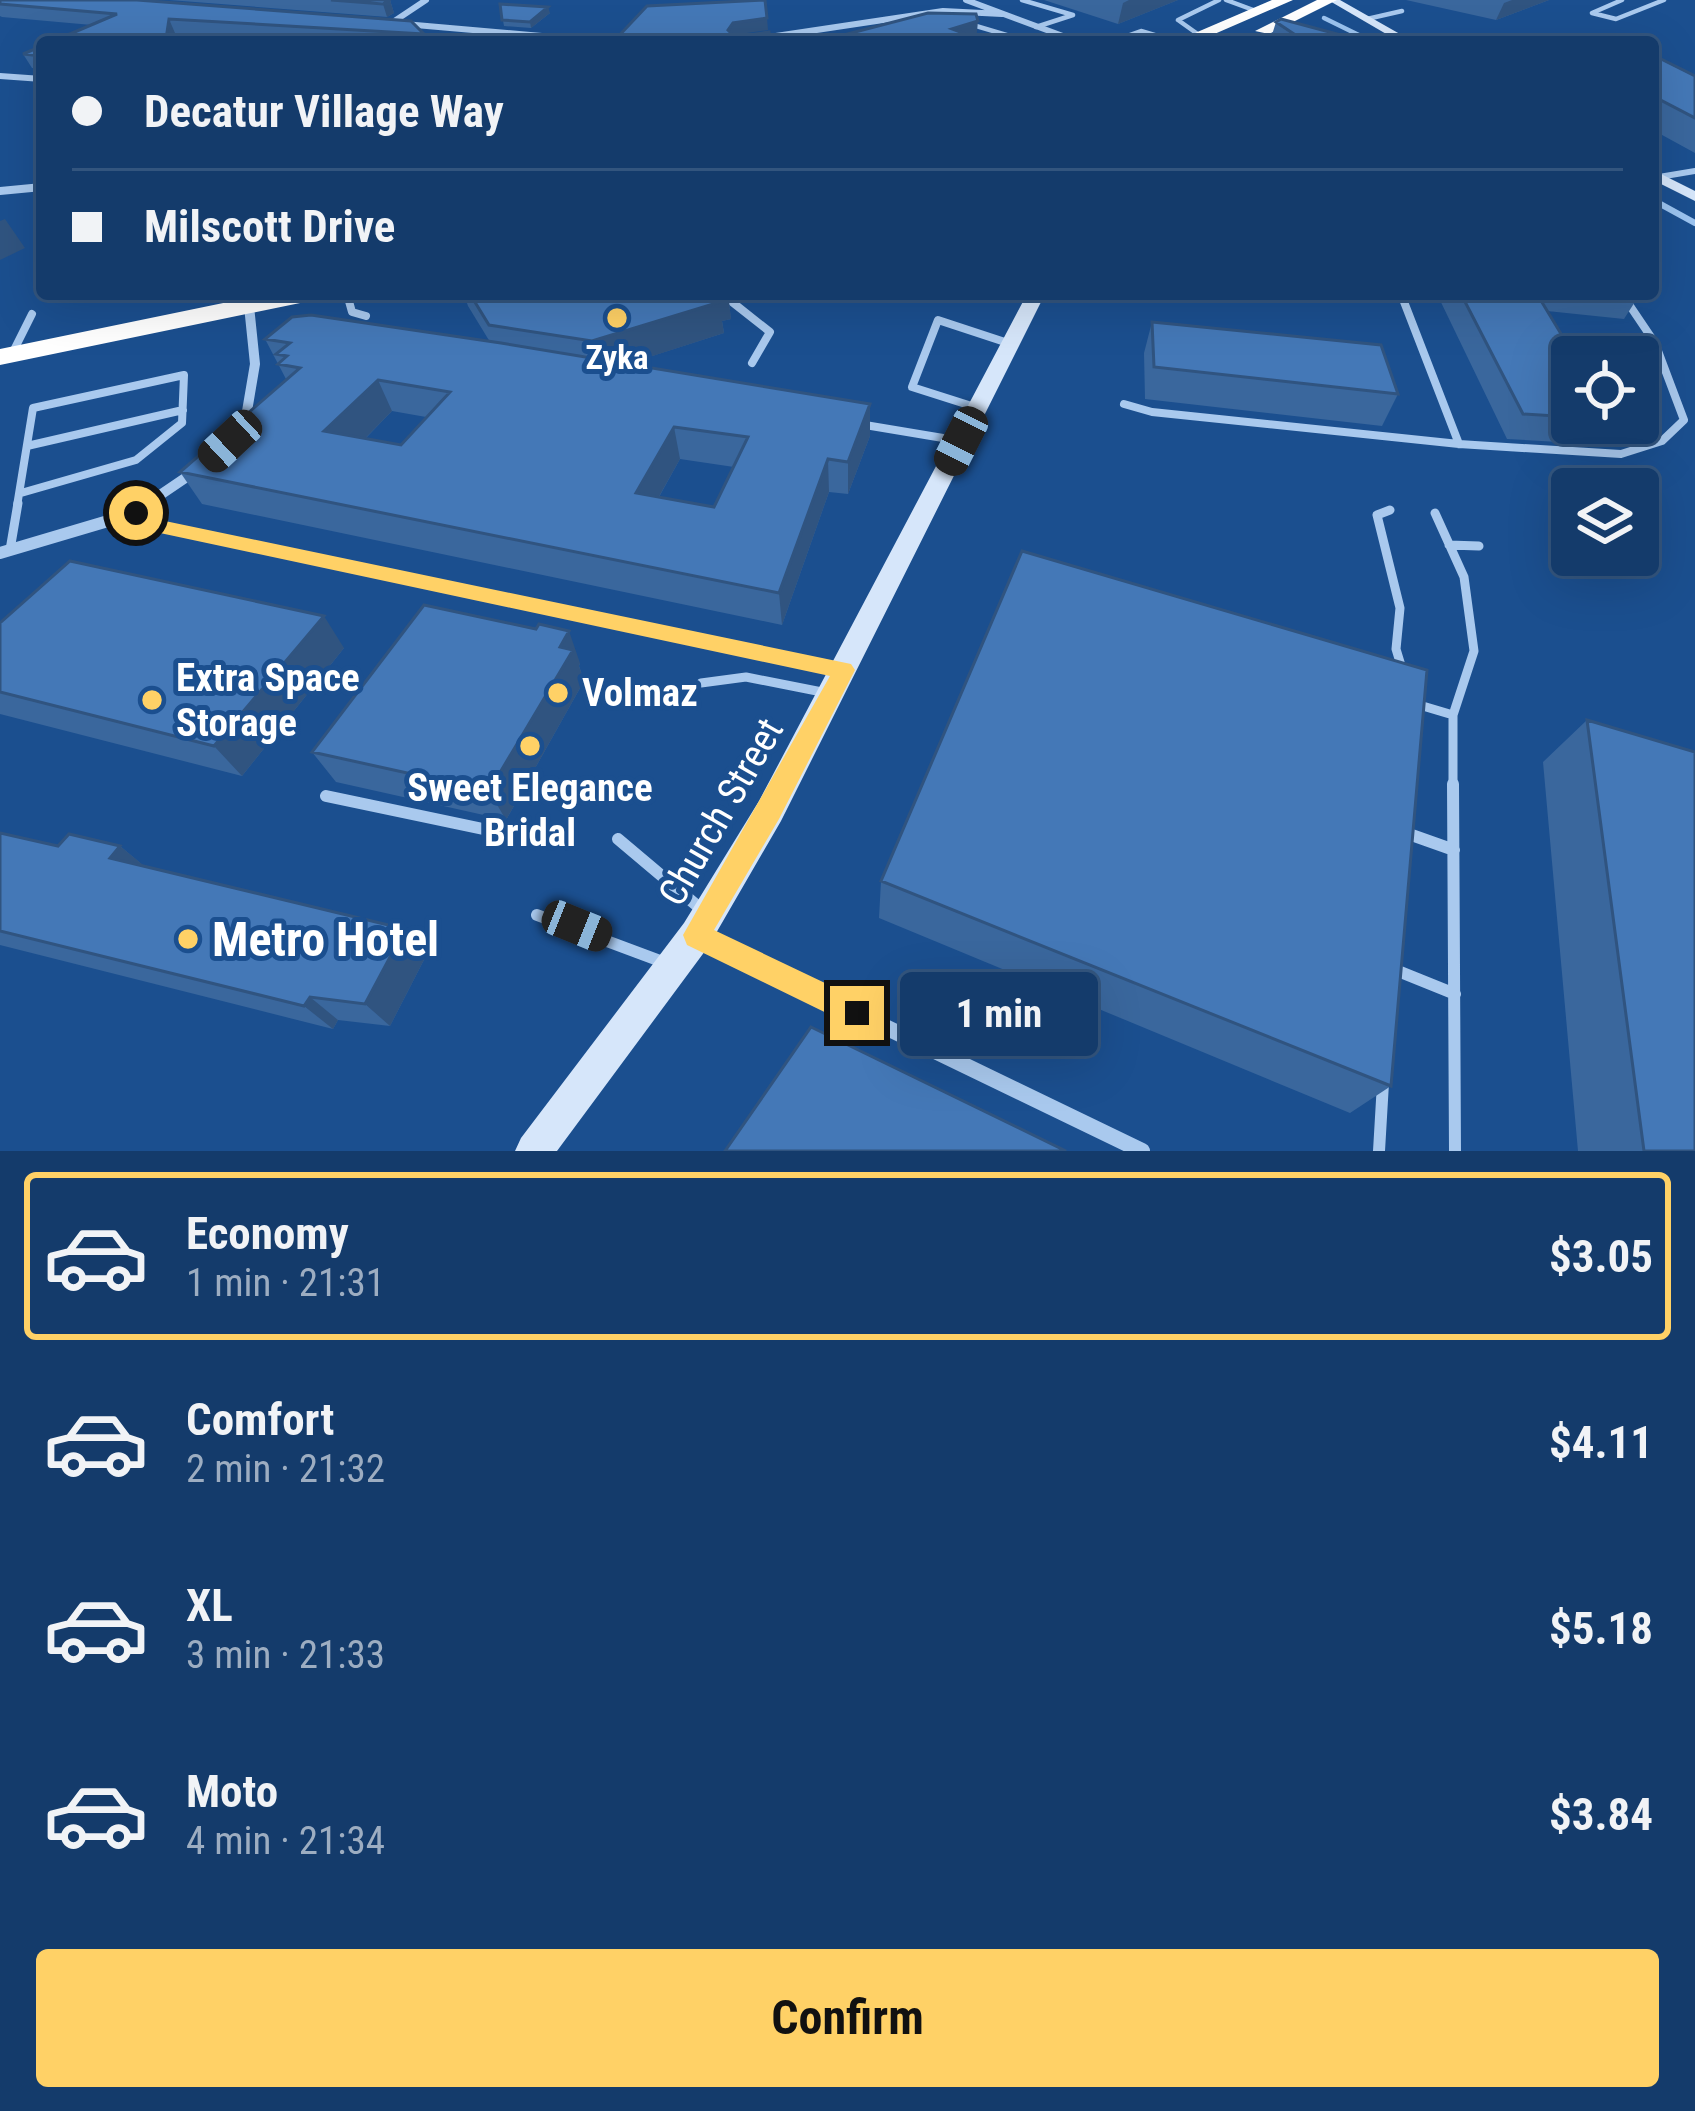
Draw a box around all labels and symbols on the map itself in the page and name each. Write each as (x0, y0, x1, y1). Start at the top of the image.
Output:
marker: Zyka (604, 305, 630, 331)
place label: Zyka (585, 338, 649, 377)
car (929, 401, 993, 481)
car (191, 403, 269, 479)
route start (109, 486, 163, 540)
place label: Extra Space Storage (176, 655, 360, 746)
place label: Volmaz (582, 670, 698, 716)
marker: Volmaz (545, 680, 571, 706)
marker: Extra Space Storage (139, 687, 165, 713)
street label: Church Street (649, 710, 793, 914)
marker: Sweet Elegance Bridal (517, 733, 543, 759)
place label: Sweet Elegance Bridal (407, 765, 653, 856)
car (537, 896, 617, 956)
place label: Metro Hotel (212, 911, 439, 968)
marker: Metro Hotel (175, 926, 201, 952)
callout: 1 min (899, 971, 1097, 1055)
route end (830, 986, 884, 1040)

